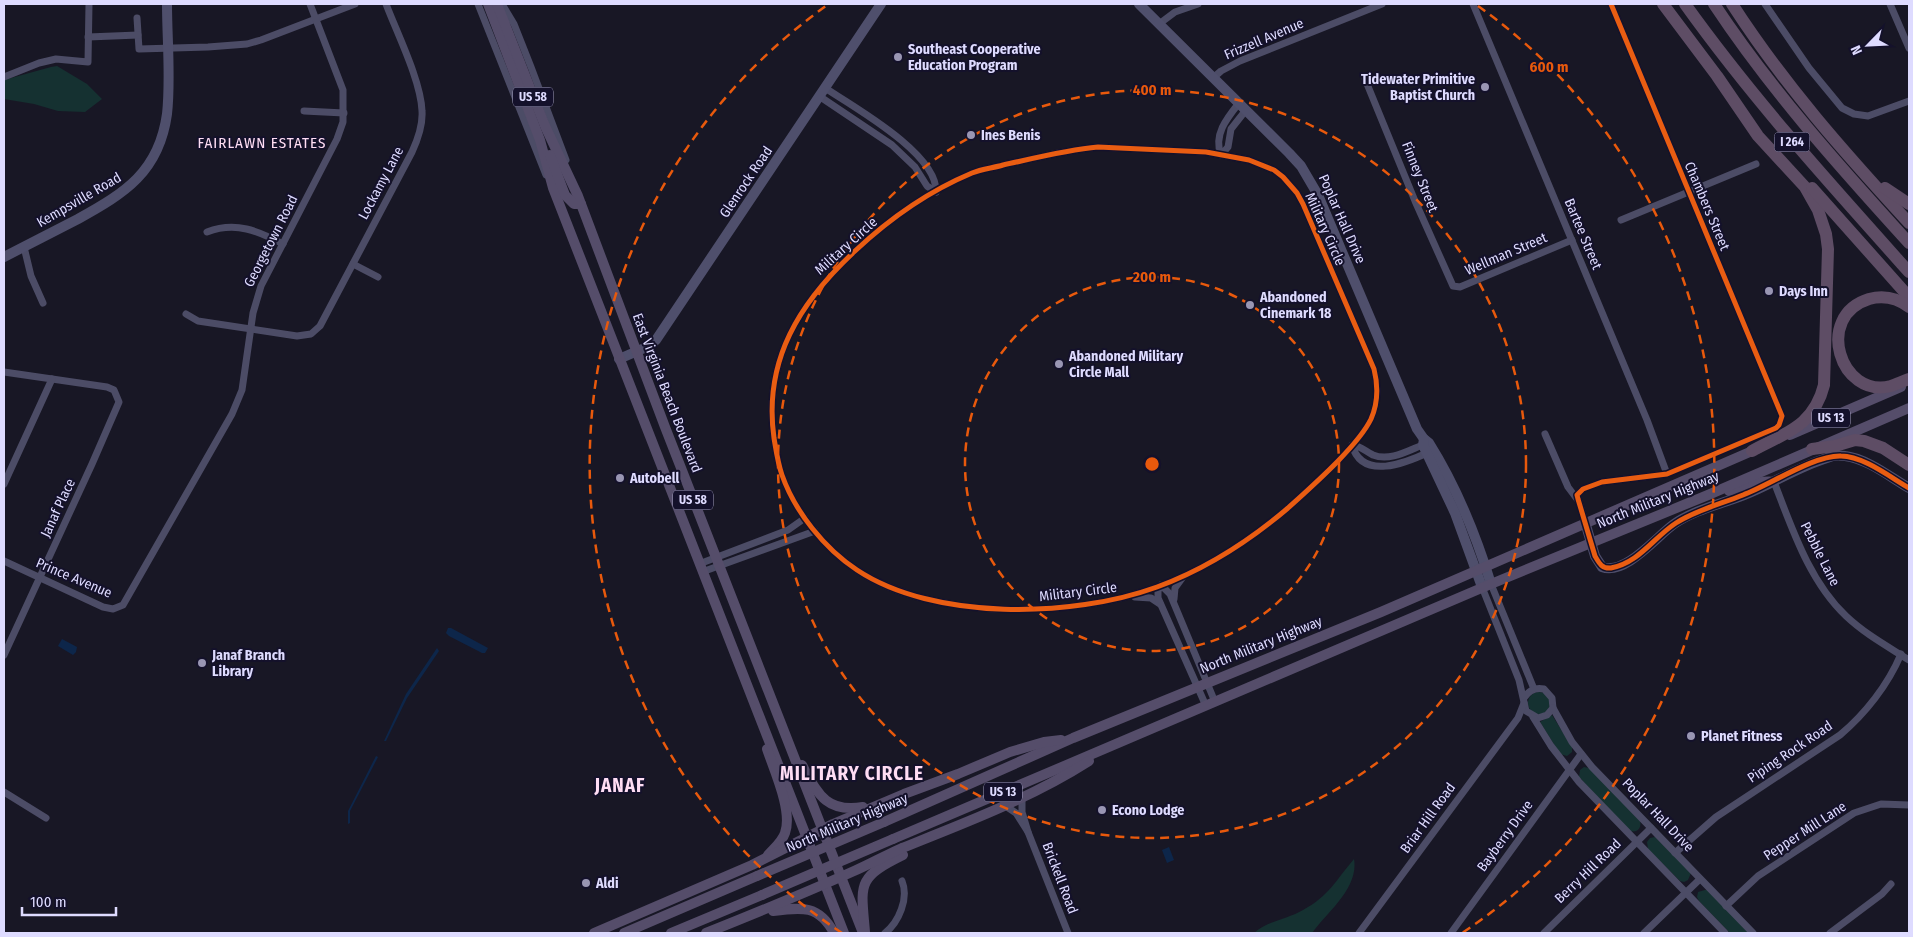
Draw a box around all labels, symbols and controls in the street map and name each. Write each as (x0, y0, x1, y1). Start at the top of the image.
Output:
street label: Frizzell Avenue (1222, 15, 1306, 63)
north arrow (1843, 20, 1893, 70)
place label: Southeast Cooperative Education Program (908, 41, 1041, 74)
text: N (1847, 43, 1866, 57)
marker: Southeast Cooperative Education Program (892, 51, 904, 63)
text: 600 m (1530, 58, 1568, 76)
place label: Tidewater Primitive Baptist Church (1361, 71, 1475, 104)
text: 400 m (1133, 81, 1171, 99)
marker: Tidewater Primitive Baptist Church (1479, 81, 1491, 93)
road number: US 58 (513, 88, 553, 106)
place label: Ines Benis (981, 127, 1040, 144)
marker: Ines Benis (965, 129, 977, 141)
road number: I 264 (1774, 132, 1810, 152)
district label: FAIRLAWN ESTATES (198, 134, 326, 152)
street label: Finney Street (1398, 139, 1442, 215)
street label: Glenrock Road (716, 143, 776, 221)
street label: Lockamy Lane (355, 144, 407, 222)
street label: Chambers Street (1681, 159, 1733, 253)
street label: Kempsville Road (34, 169, 124, 231)
street label: Poplar Hall Drive (1315, 172, 1369, 266)
street label: Military Circle (1301, 190, 1349, 268)
street label: Georgetown Road (241, 192, 301, 290)
street label: Bartee Street (1560, 196, 1606, 272)
street label: Military Circle (811, 213, 881, 278)
street label: Wellman Street (1462, 229, 1550, 279)
text: 200 m (1132, 268, 1171, 286)
place label: Days Inn (1779, 283, 1828, 300)
marker: Days Inn (1763, 285, 1775, 297)
place label: Abandoned Cinemark 18 (1259, 289, 1332, 322)
marker: Abandoned Cinemark 18 (1244, 299, 1256, 311)
street label: East Virginia Beach Boulevard (629, 311, 705, 475)
place label: Abandoned Military Circle Mall (1068, 348, 1183, 381)
marker: Abandoned Military Circle Mall (1053, 358, 1065, 370)
road number: US 13 (1812, 408, 1850, 428)
centre of rings (1143, 455, 1161, 473)
street label: North Military Highway (1594, 467, 1722, 532)
place label: Autobell (629, 470, 680, 487)
marker: Autobell (614, 472, 626, 484)
street label: Janaf Place (37, 476, 79, 540)
road number: US 58 (673, 490, 713, 510)
street label: Pebble Lane (1797, 519, 1843, 589)
street label: Prince Avenue (33, 554, 115, 602)
street label: Military Circle (1038, 579, 1118, 605)
street label: North Military Highway (1197, 612, 1325, 677)
place label: Janaf Branch Library (211, 647, 285, 680)
marker: Janaf Branch Library (196, 657, 208, 669)
street label: Piping Rock Road (1744, 717, 1836, 787)
place label: Planet Fitness (1701, 728, 1782, 745)
marker: Planet Fitness (1685, 730, 1697, 742)
district label: MILITARY CIRCLE (780, 762, 924, 785)
district label: JANAF (594, 774, 645, 797)
street label: Poplar Hall Drive (1619, 775, 1697, 855)
street label: Briar Hill Road (1397, 779, 1459, 857)
road number: US 13 (984, 782, 1022, 802)
street label: North Military Highway (784, 789, 911, 856)
street label: Bayberry Drive (1473, 797, 1537, 875)
street label: Pepper Mill Lane (1760, 798, 1850, 864)
place label: Econo Lodge (1112, 802, 1184, 819)
marker: Econo Lodge (1096, 804, 1108, 816)
street label: Berry Hill Road (1551, 835, 1625, 907)
street label: Brickell Road (1039, 840, 1081, 916)
place label: Aldi (595, 875, 619, 892)
marker: Aldi (580, 877, 592, 889)
scale bar (22, 884, 116, 916)
text: 100 m (30, 893, 67, 911)

